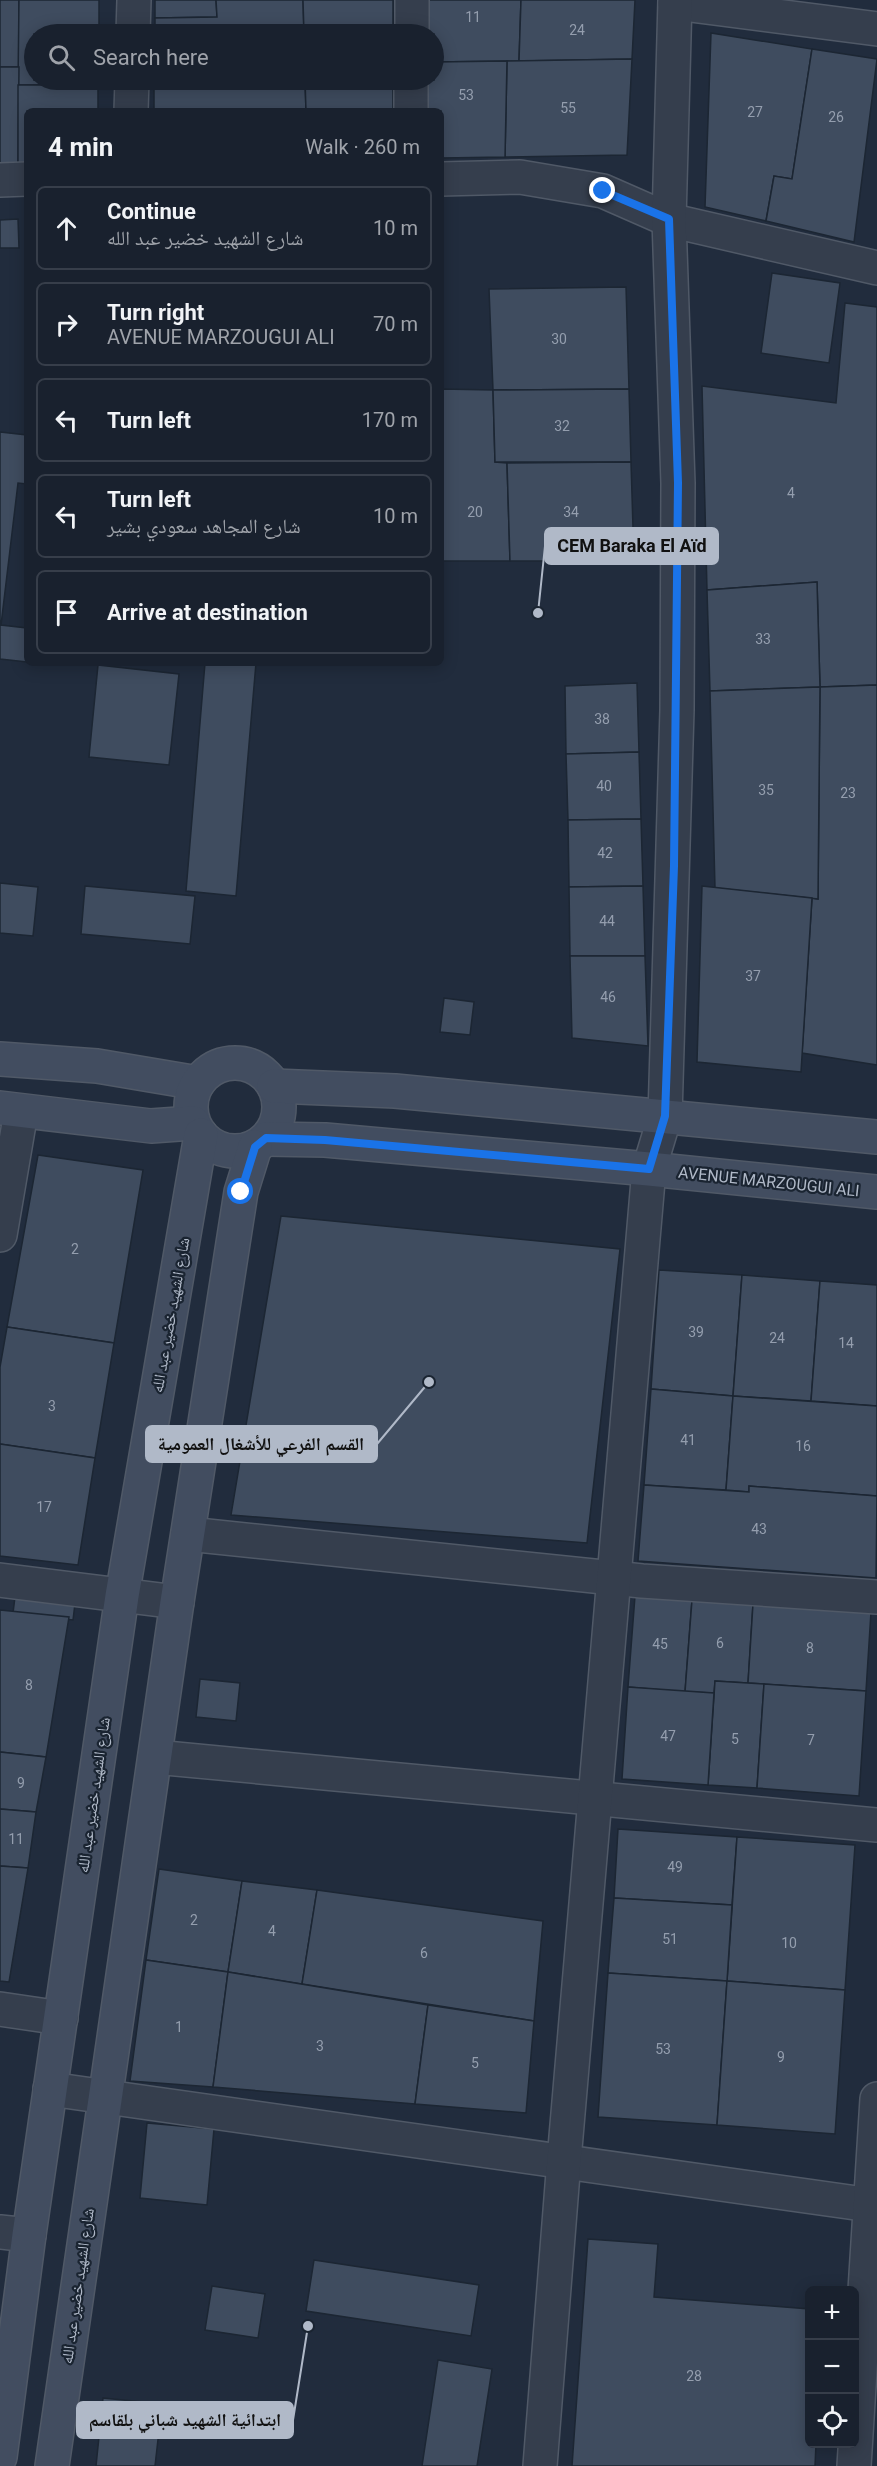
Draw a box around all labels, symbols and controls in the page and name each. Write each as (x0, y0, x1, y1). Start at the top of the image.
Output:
house number: 11 (465, 9, 481, 25)
house number: 24 (569, 22, 585, 38)
search box (24, 24, 444, 90)
icon: search (45, 41, 78, 74)
text: Search here (93, 45, 209, 70)
house number: 53 (458, 87, 474, 103)
house number: 55 (560, 100, 576, 116)
house number: 27 (747, 104, 763, 120)
house number: 26 (828, 109, 844, 125)
text: 4 min (48, 132, 113, 162)
text: Walk · 260 m (305, 135, 420, 159)
route end (589, 177, 615, 203)
text: Continue (107, 199, 196, 224)
icon: ahead (50, 212, 83, 245)
text: 10 m (373, 216, 418, 240)
text: شارع الشهيد خضير عبد الله (107, 226, 303, 250)
text: Turn right (107, 300, 204, 325)
icon: right (50, 308, 83, 341)
text: 70 m (373, 312, 418, 336)
text: AVENUE MARZOUGUI ALI (107, 325, 335, 349)
house number: 30 (551, 331, 567, 347)
icon: left (50, 404, 83, 437)
text: Turn left (107, 408, 191, 433)
text: 170 m (362, 408, 418, 432)
house number: 32 (554, 418, 570, 434)
house number: 4 (787, 485, 795, 501)
text: Turn left (107, 487, 191, 512)
icon: left (50, 500, 83, 533)
text: 10 m (373, 504, 418, 528)
house number: 20 (467, 504, 483, 520)
house number: 34 (563, 504, 579, 520)
text: شارع المجاهد سعودي بشير (107, 514, 301, 538)
callout: CEM Baraka El Aïd (545, 528, 718, 564)
text: CEM Baraka El Aïd (557, 535, 707, 556)
icon: arrive (50, 596, 83, 629)
text: Arrive at destination (107, 600, 308, 625)
house number: 33 (755, 631, 771, 647)
house number: 38 (594, 711, 610, 727)
house number: 40 (596, 778, 612, 794)
house number: 35 (758, 782, 774, 798)
house number: 23 (840, 785, 856, 801)
house number: 42 (597, 845, 613, 861)
house number: 44 (599, 913, 615, 929)
house number: 37 (745, 968, 761, 984)
house number: 46 (600, 989, 616, 1005)
street label: AVENUE MARZOUGUI ALI (677, 1163, 860, 1200)
route start (227, 1178, 253, 1204)
street label: شارع الشهيد خضير عبد الله (147, 1236, 194, 1394)
house number: 2 (71, 1241, 79, 1257)
house number: 39 (688, 1324, 704, 1340)
house number: 24 (769, 1330, 785, 1346)
house number: 14 (838, 1335, 854, 1351)
house number: 3 (48, 1398, 56, 1414)
callout: القسم الفرعي للأشغال العمومية (146, 1426, 377, 1462)
house number: 41 (680, 1432, 696, 1448)
text: القسم الفرعي للأشغال العمومية (158, 1433, 364, 1458)
house number: 16 (795, 1438, 811, 1454)
house number: 17 (36, 1499, 52, 1515)
house number: 43 (751, 1521, 767, 1537)
house number: 6 (716, 1635, 724, 1651)
house number: 45 (652, 1636, 668, 1652)
house number: 8 (806, 1640, 814, 1656)
house number: 8 (25, 1677, 33, 1693)
street label: شارع الشهيد خضير عبد الله (73, 1716, 115, 1874)
house number: 47 (660, 1728, 676, 1744)
house number: 5 (731, 1731, 739, 1747)
house number: 7 (807, 1732, 815, 1748)
house number: 9 (17, 1775, 25, 1791)
house number: 11 (8, 1831, 24, 1847)
house number: 49 (667, 1859, 683, 1875)
house number: 2 (190, 1912, 198, 1928)
house number: 4 (268, 1923, 276, 1939)
house number: 51 (662, 1931, 678, 1947)
house number: 10 (781, 1935, 797, 1951)
house number: 6 (420, 1945, 428, 1961)
house number: 1 (175, 2019, 183, 2035)
house number: 3 (316, 2038, 324, 2054)
house number: 53 (655, 2041, 671, 2057)
house number: 9 (777, 2049, 785, 2065)
house number: 5 (471, 2055, 479, 2071)
street label: شارع الشهيد خضير عبد الله (57, 2207, 99, 2365)
map controls (805, 2286, 859, 2448)
button: + (805, 2286, 859, 2340)
button: − (805, 2340, 859, 2394)
house number: 28 (686, 2368, 702, 2384)
button: locate (805, 2394, 859, 2448)
callout: ابتدائية الشهيد شباني بلقاسم (77, 2402, 293, 2438)
text: ابتدائية الشهيد شباني بلقاسم (89, 2409, 281, 2434)

